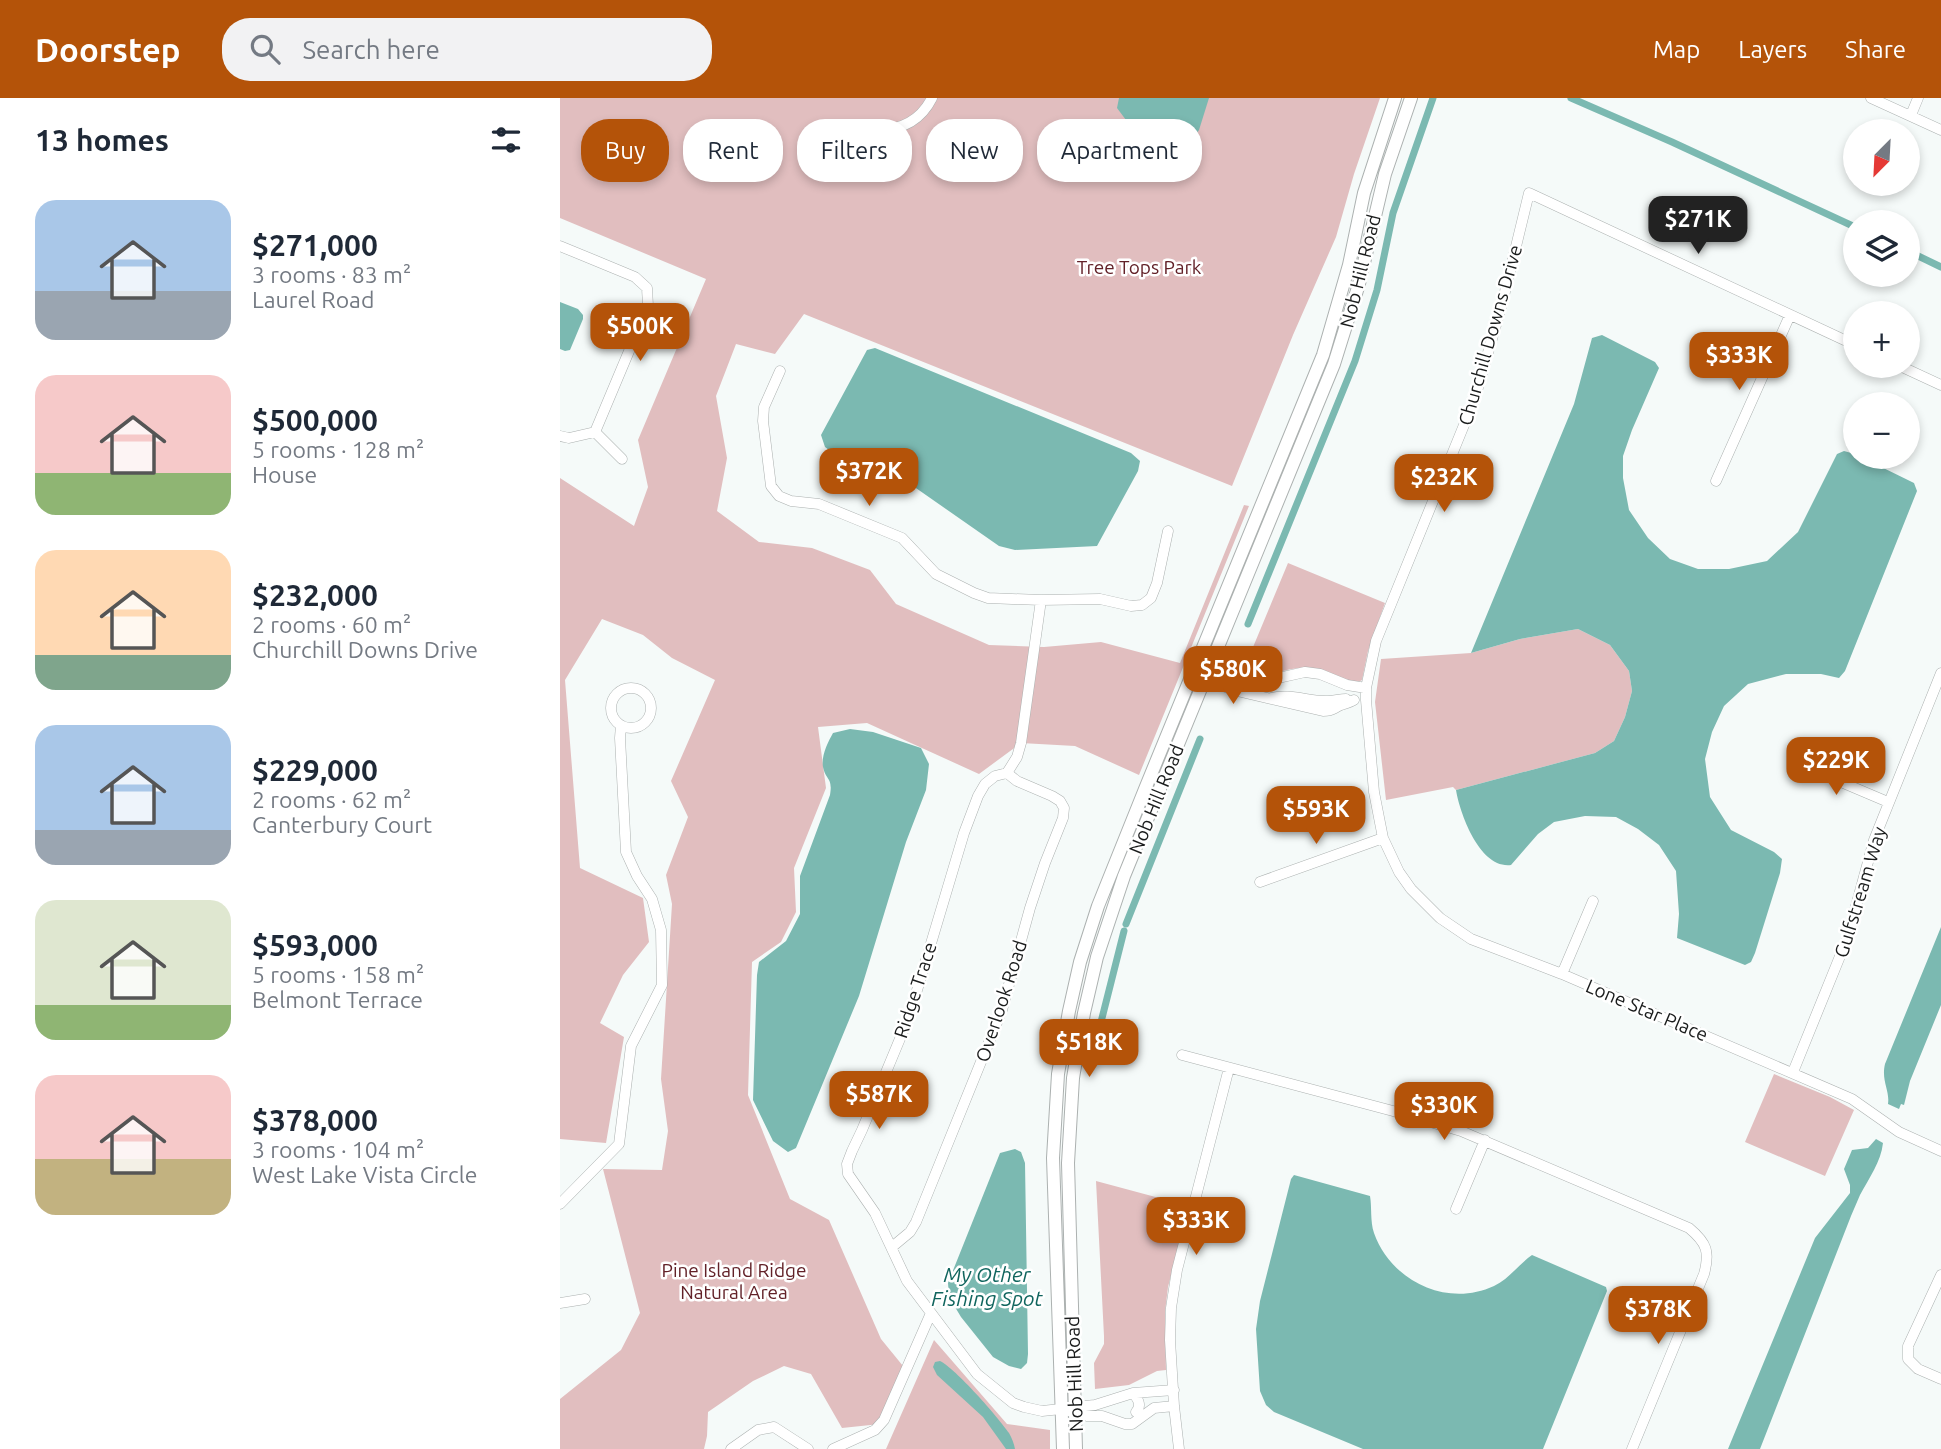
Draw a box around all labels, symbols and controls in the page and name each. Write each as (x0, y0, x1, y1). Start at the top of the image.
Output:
search box (222, 18, 712, 81)
icon: search (246, 30, 284, 68)
text: Doorstep (35, 31, 180, 68)
text: Search here (302, 35, 440, 64)
text: Map (1653, 36, 1700, 63)
text: Layers (1738, 36, 1807, 63)
text: Share (1845, 36, 1906, 63)
chip: Buy (581, 119, 669, 182)
chip: Rent (683, 119, 783, 182)
chip: Filters (797, 119, 912, 182)
chip: New (926, 119, 1023, 182)
chip: Apartment (1037, 119, 1202, 182)
north arrow (1843, 119, 1920, 196)
map controls (1843, 119, 1920, 469)
icon: filters (487, 121, 525, 159)
text: 13 homes (35, 123, 169, 157)
pin: $271K (1649, 197, 1747, 256)
text: $271K (1664, 206, 1732, 231)
button: layers (1843, 210, 1920, 287)
street label: Nob Hill Road (1335, 212, 1385, 330)
icon: home (91, 228, 175, 312)
text: $271,000 (252, 228, 378, 262)
street label: Churchill Downs Drive (1454, 242, 1526, 428)
park label: Tree Tops Park (1077, 256, 1202, 278)
text: 3 rooms · 83 m² (252, 262, 411, 287)
text: Laurel Road (252, 287, 374, 312)
button: + (1843, 301, 1920, 378)
pin: $500K (591, 303, 689, 363)
text: $500K (606, 313, 674, 338)
pin: $333K (1690, 332, 1788, 392)
text: $333K (1705, 342, 1773, 367)
button: − (1843, 392, 1920, 469)
icon: home (91, 403, 175, 487)
text: $500,000 (252, 403, 378, 437)
text: 5 rooms · 128 m² (252, 437, 424, 462)
pin: $372K (820, 448, 918, 508)
pin: $232K (1395, 454, 1493, 514)
text: $372K (835, 458, 903, 483)
text: House (252, 462, 317, 487)
text: $232K (1410, 464, 1478, 489)
icon: home (91, 578, 175, 662)
text: $232,000 (252, 578, 378, 612)
text: 2 rooms · 60 m² (252, 612, 411, 637)
text: Churchill Downs Drive (252, 637, 478, 662)
pin: $580K (1184, 646, 1282, 706)
text: $580K (1199, 656, 1267, 681)
pin: $229K (1787, 738, 1885, 797)
street label: Nob Hill Road (1124, 741, 1188, 857)
text: $229K (1802, 747, 1870, 772)
icon: home (91, 753, 175, 837)
text: $229,000 (252, 753, 378, 787)
pin: $593K (1267, 786, 1365, 846)
text: 2 rooms · 62 m² (252, 787, 411, 812)
text: $593K (1282, 796, 1350, 821)
text: Canterbury Court (252, 812, 432, 837)
street label: Gulfstream Way (1830, 824, 1890, 960)
icon: home (91, 928, 175, 1012)
text: $593,000 (252, 928, 378, 962)
street label: Overlook Road (971, 937, 1031, 1065)
street label: Ridge Trace (889, 939, 941, 1041)
text: 5 rooms · 158 m² (252, 962, 424, 987)
street label: Lone Star Place (1583, 974, 1711, 1046)
text: Belmont Terrace (252, 987, 423, 1012)
pin: $518K (1040, 1020, 1138, 1079)
text: $518K (1055, 1029, 1123, 1054)
pin: $587K (830, 1072, 928, 1131)
text: $587K (845, 1081, 913, 1106)
pin: $330K (1395, 1082, 1493, 1142)
text: $330K (1410, 1092, 1478, 1117)
icon: home (91, 1103, 175, 1187)
text: $378,000 (252, 1103, 378, 1137)
text: 3 rooms · 104 m² (252, 1137, 424, 1162)
text: West Lake Vista Circle (252, 1162, 477, 1187)
pin: $333K (1147, 1198, 1245, 1257)
text: $333K (1162, 1207, 1230, 1232)
park label: Pine Island Ridge Natural Area (662, 1259, 806, 1303)
water label: My Other Fishing Spot (931, 1262, 1043, 1310)
pin: $378K (1609, 1286, 1707, 1346)
text: $378K (1624, 1296, 1692, 1321)
street label: Nob Hill Road (1061, 1316, 1087, 1432)

